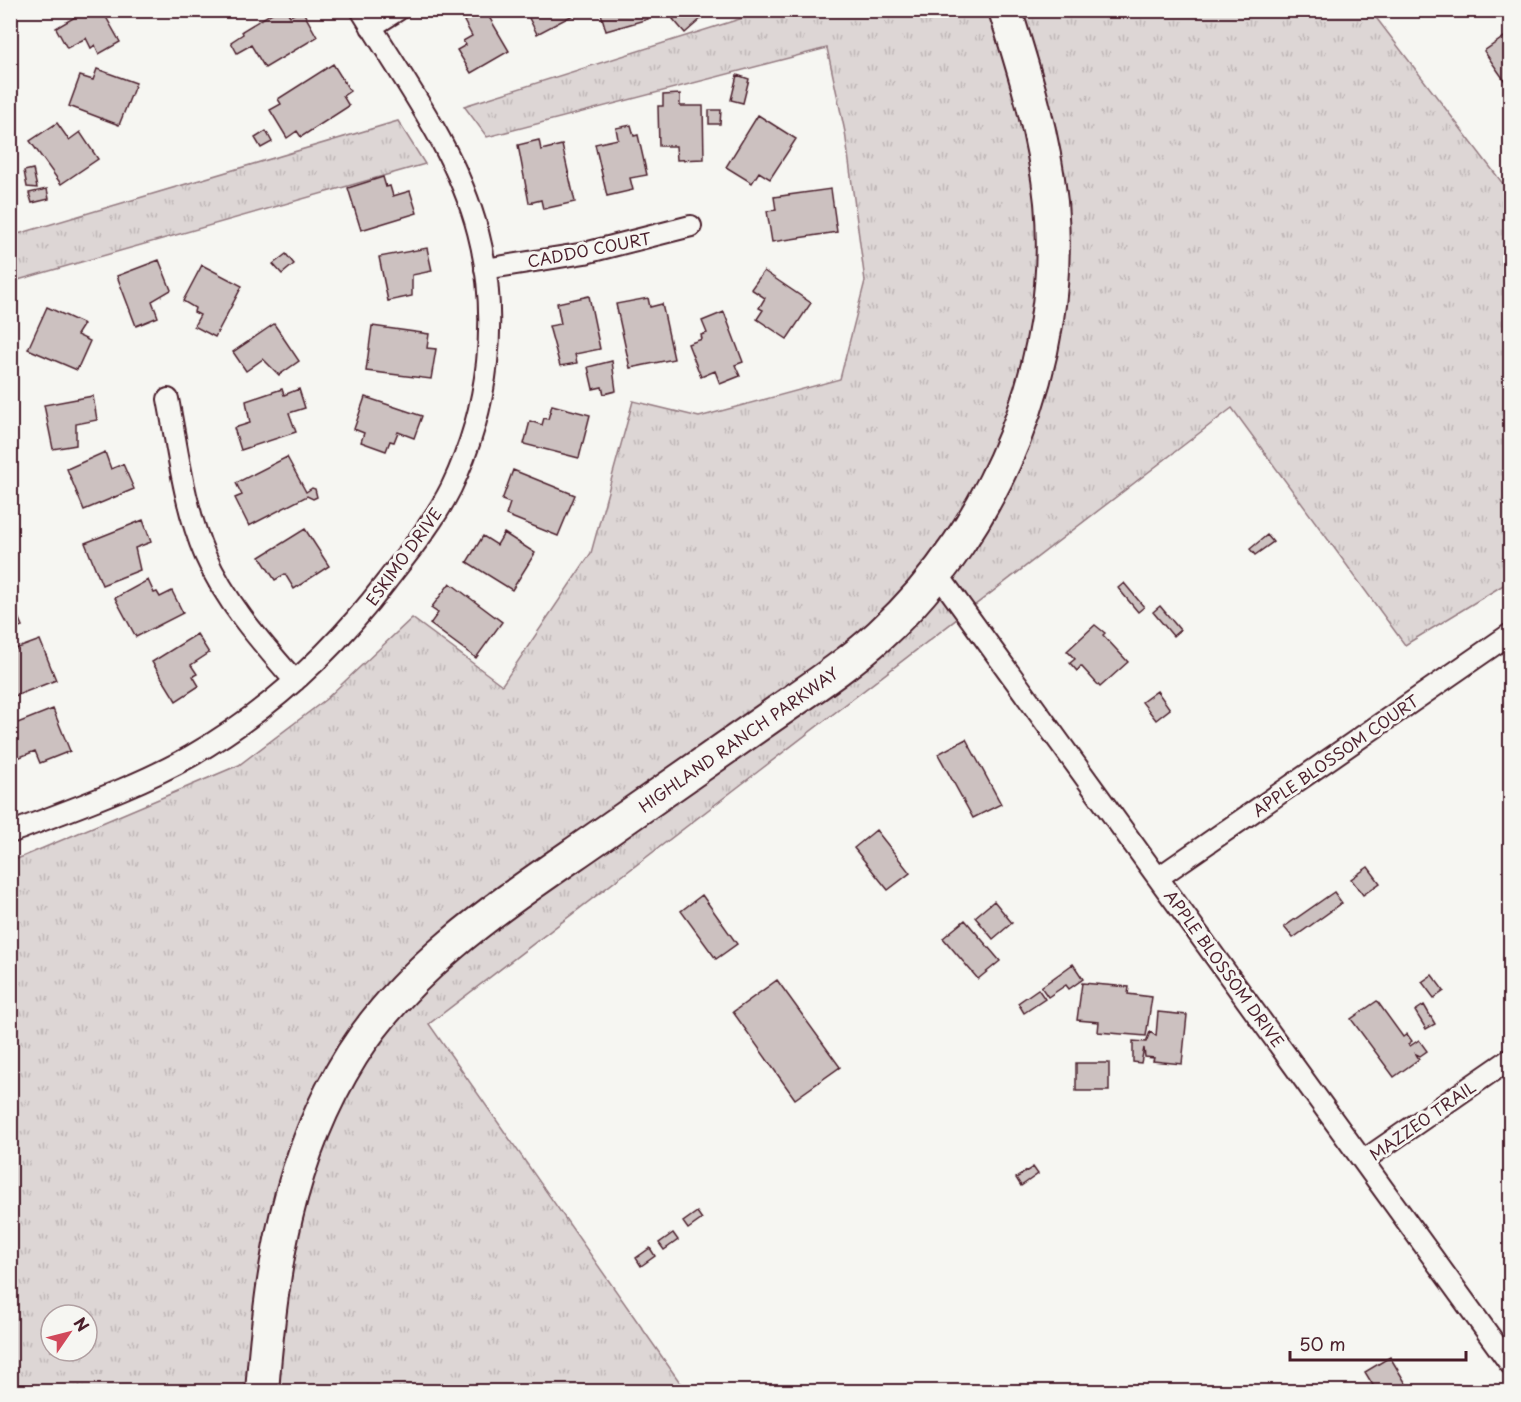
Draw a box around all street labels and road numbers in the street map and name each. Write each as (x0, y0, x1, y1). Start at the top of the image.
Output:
street label: CADDO COURT (525, 225, 653, 273)
street label: ESKIMO DRIVE (359, 502, 447, 610)
street label: HIGHLAND RANCH PARKWAY (633, 661, 843, 817)
street label: APPLE BLOSSOM COURT (1247, 688, 1423, 822)
street label: APPLE BLOSSOM DRIVE (1160, 884, 1290, 1052)
street label: MAZZEO TRAIL (1364, 1074, 1480, 1166)

